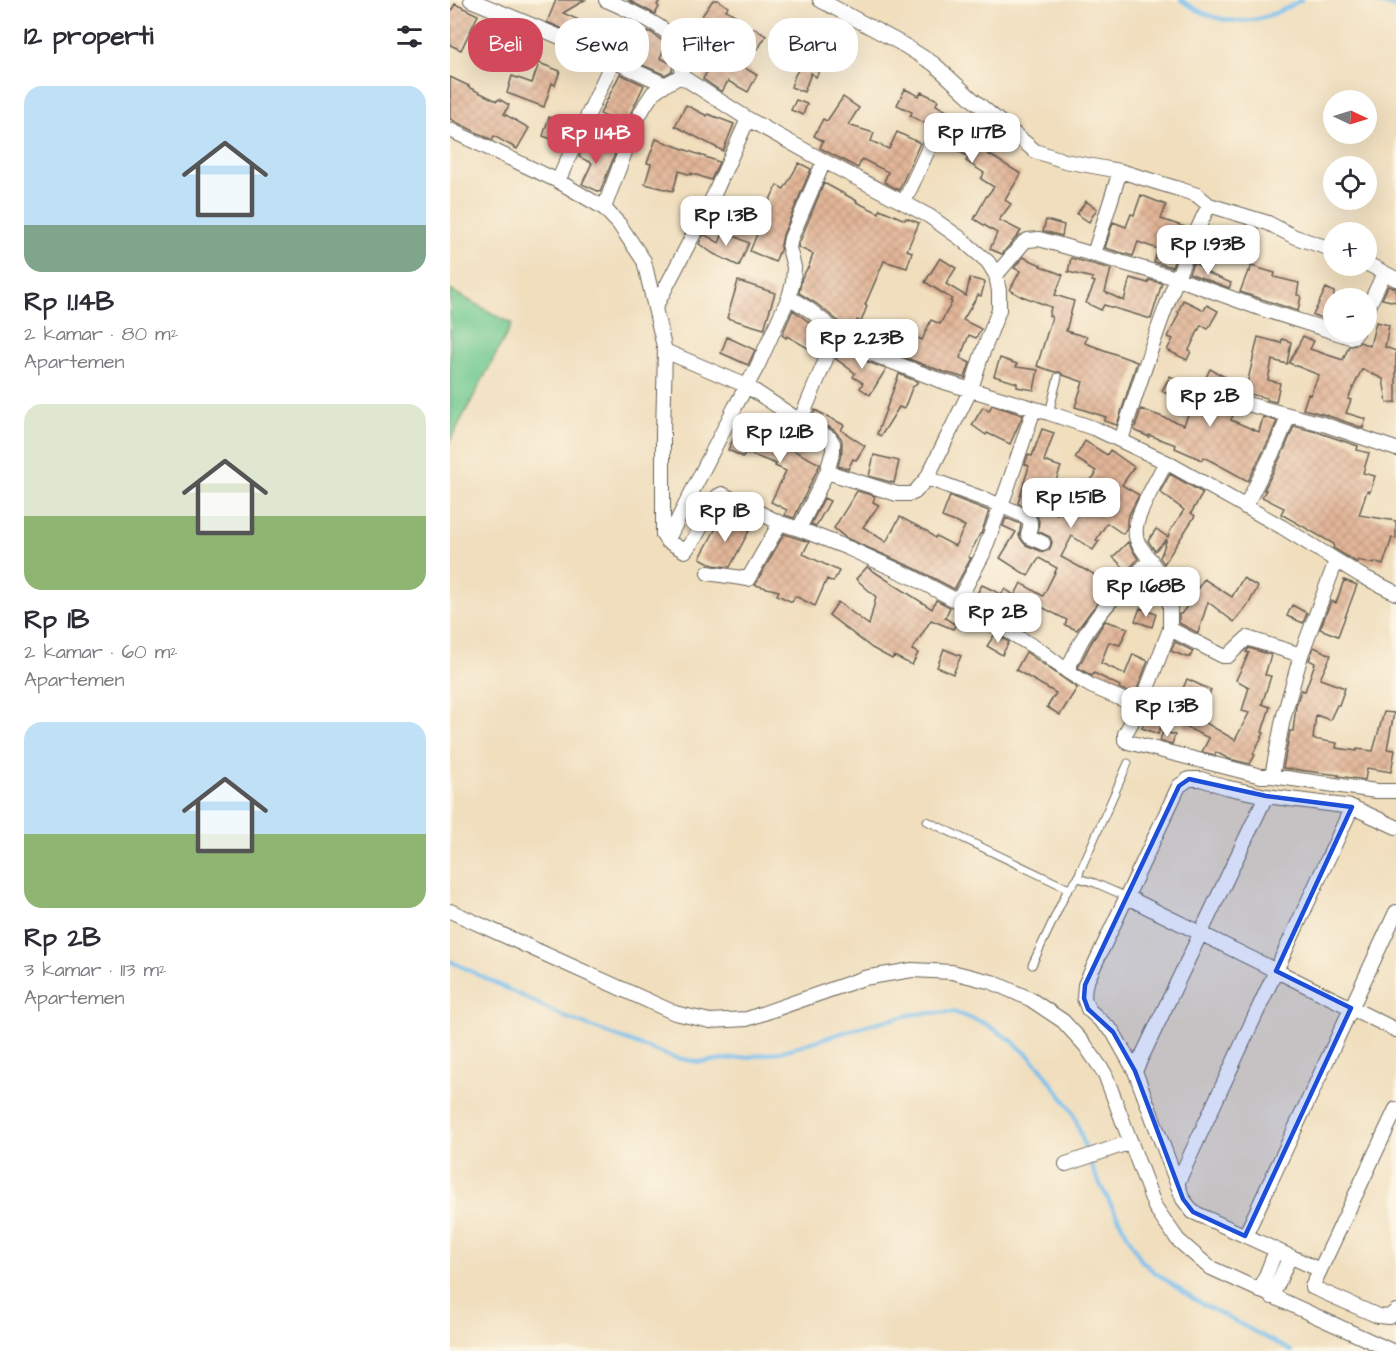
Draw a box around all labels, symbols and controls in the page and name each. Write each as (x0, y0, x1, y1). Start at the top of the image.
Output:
text: 12 properti (24, 18, 153, 54)
chip: Beli (468, 18, 543, 72)
chip: Sewa (555, 18, 649, 72)
chip: Filter (661, 18, 756, 72)
chip: Baru (768, 18, 858, 72)
icon: filters (393, 20, 426, 53)
north arrow (1323, 90, 1377, 144)
map controls (1323, 90, 1377, 342)
pin: Rp 1.17B (910, 113, 1034, 164)
pin: Rp 1.14B (534, 114, 658, 165)
text: Rp 1.17B (938, 118, 1006, 146)
text: Rp 1.14B (561, 119, 631, 147)
icon: home (171, 125, 279, 233)
button: locate (1323, 156, 1377, 210)
pin: Rp 1.3B (671, 196, 781, 247)
text: Rp 1.3B (694, 201, 758, 229)
button: + (1323, 222, 1377, 276)
pin: Rp 1.93B (1146, 225, 1270, 276)
text: Rp 1.93B (1171, 230, 1245, 258)
text: Rp 1.14B (24, 284, 114, 320)
button: − (1323, 288, 1377, 342)
pin: Rp 2.23B (800, 319, 924, 370)
text: 2 kamar · 80 m² (24, 320, 178, 348)
text: Rp 2.23B (820, 324, 904, 352)
text: Apartemen (24, 348, 124, 376)
pin: Rp 2B (1168, 377, 1252, 428)
text: Rp 2B (1180, 382, 1240, 410)
pin: Rp 1.21B (718, 413, 842, 464)
text: Rp 1.21B (747, 418, 814, 446)
icon: home (171, 443, 279, 551)
pin: Rp 1.51B (1009, 478, 1133, 529)
text: Rp 1.51B (1036, 483, 1106, 511)
pin: Rp 1B (683, 492, 767, 543)
text: Rp 1B (700, 497, 750, 525)
pin: Rp 1.68B (1084, 567, 1208, 618)
text: Rp 1.68B (1107, 572, 1185, 600)
pin: Rp 2B (956, 593, 1040, 644)
text: Rp 2B (968, 598, 1028, 626)
text: Rp 1B (24, 602, 89, 638)
text: 2 kamar · 60 m² (24, 638, 178, 666)
text: Apartemen (24, 666, 124, 694)
pin: Rp 1.3B (1112, 687, 1222, 738)
text: Rp 1.3B (1135, 692, 1199, 720)
icon: home (171, 761, 279, 869)
text: Rp 2B (24, 920, 101, 956)
text: 3 kamar · 113 m² (24, 956, 167, 984)
text: Apartemen (24, 984, 124, 1012)

